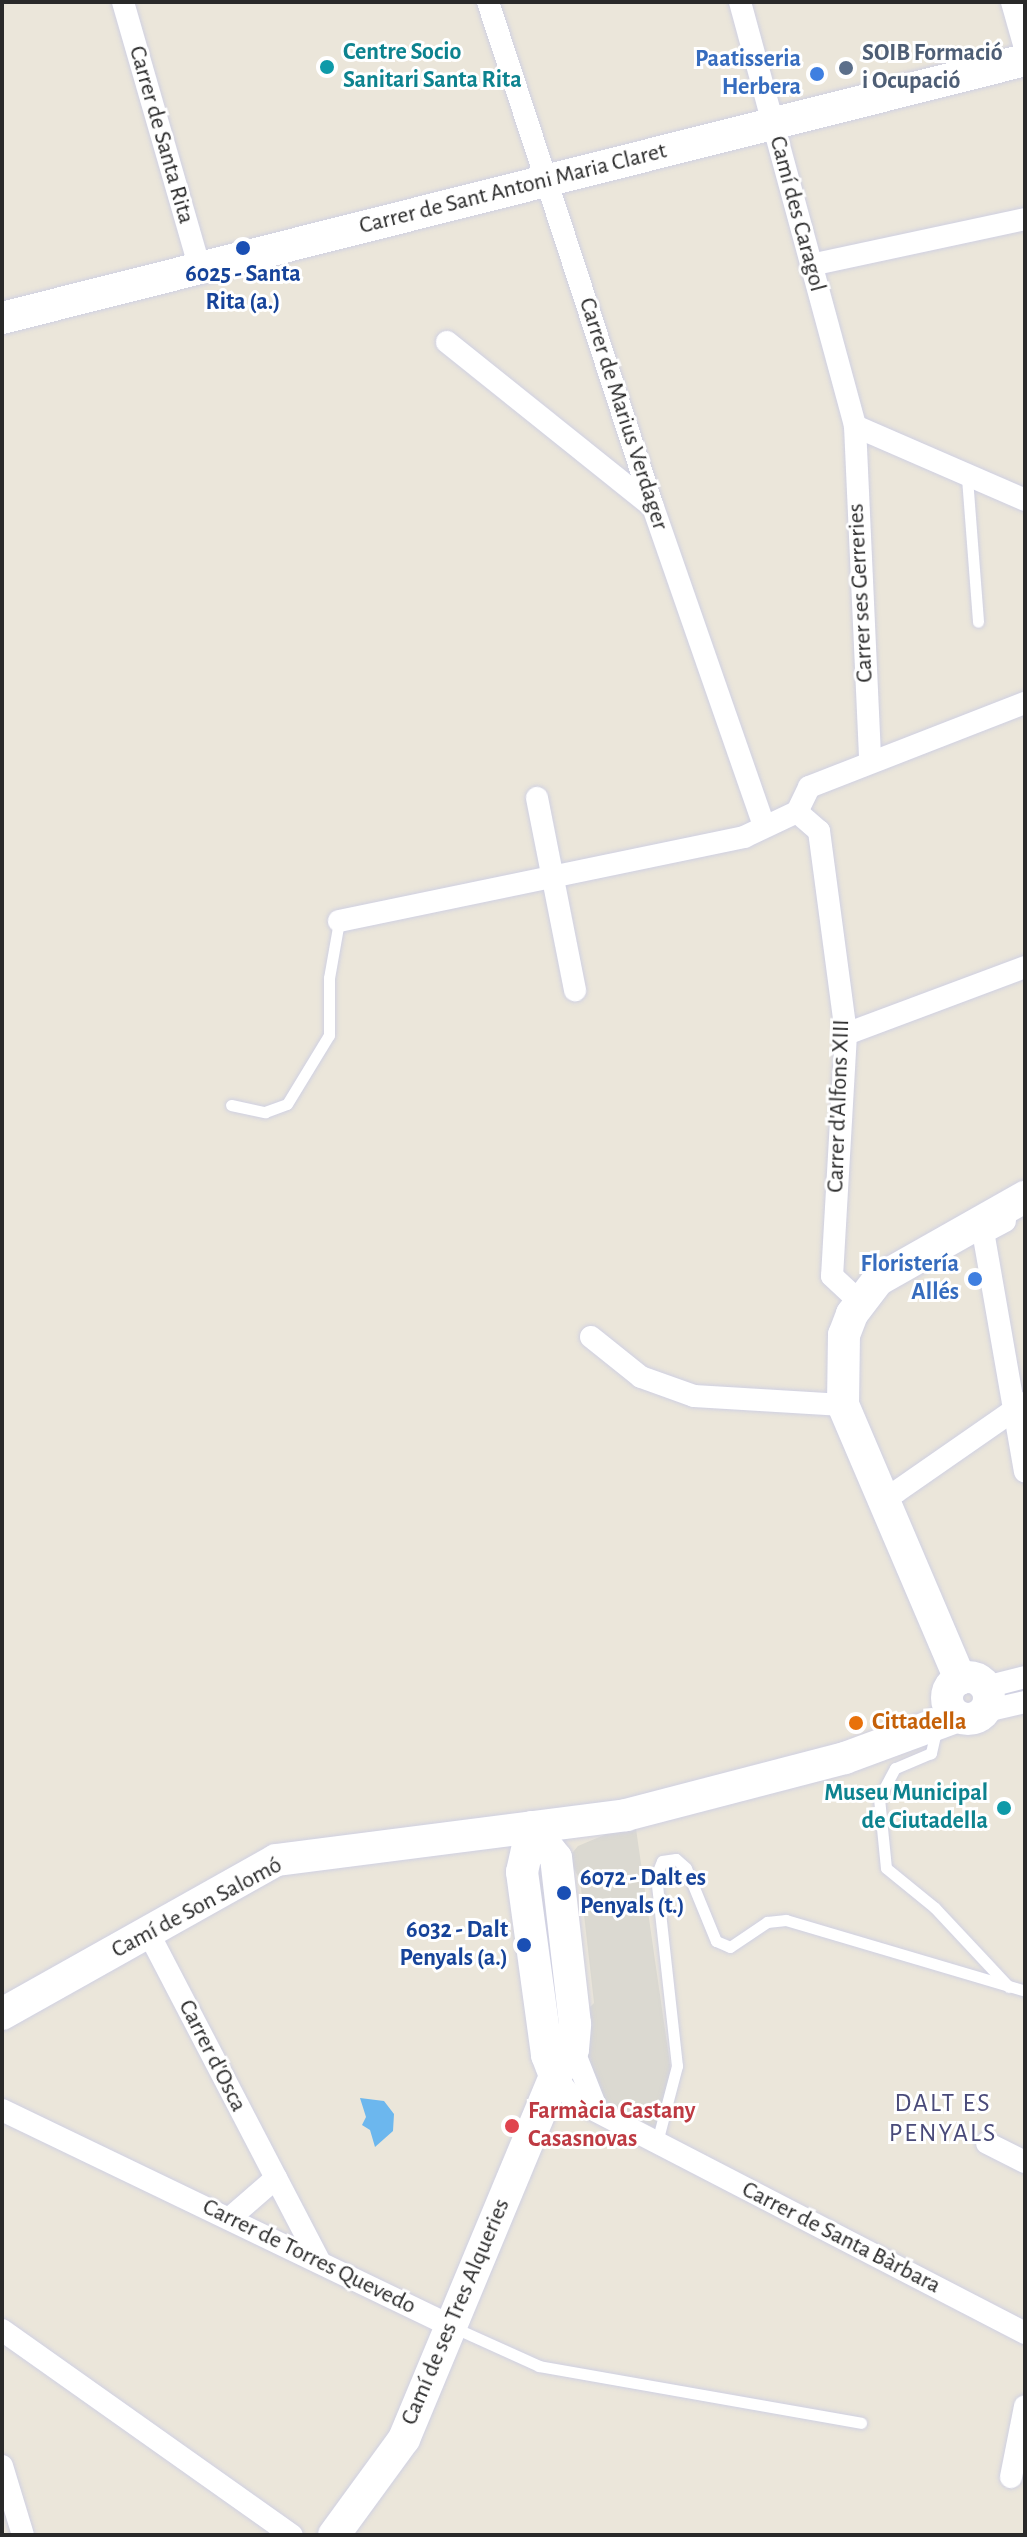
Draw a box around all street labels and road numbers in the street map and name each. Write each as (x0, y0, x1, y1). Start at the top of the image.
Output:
street label: Carrer de Santa Rita (122, 43, 200, 227)
street label: Camí des Caragol (762, 133, 832, 295)
street label: Carrer de Sant Antoni Maria Claret (356, 137, 670, 241)
street label: Carrer de Marius Verdager (572, 294, 674, 534)
street label: Carrer ses Gerreries (842, 503, 880, 683)
street label: Carrer d'Alfons XIII (822, 1019, 856, 1193)
street label: Camí de Son Salomó (107, 1851, 287, 1965)
street label: Carrer d'Osca (172, 1995, 252, 2117)
street label: Carrer de Santa Bàrbara (737, 2175, 945, 2301)
street label: Carrer de Torres Quevedo (198, 2193, 420, 2321)
street label: Camí de ses Tres Alqueries (395, 2194, 517, 2430)

